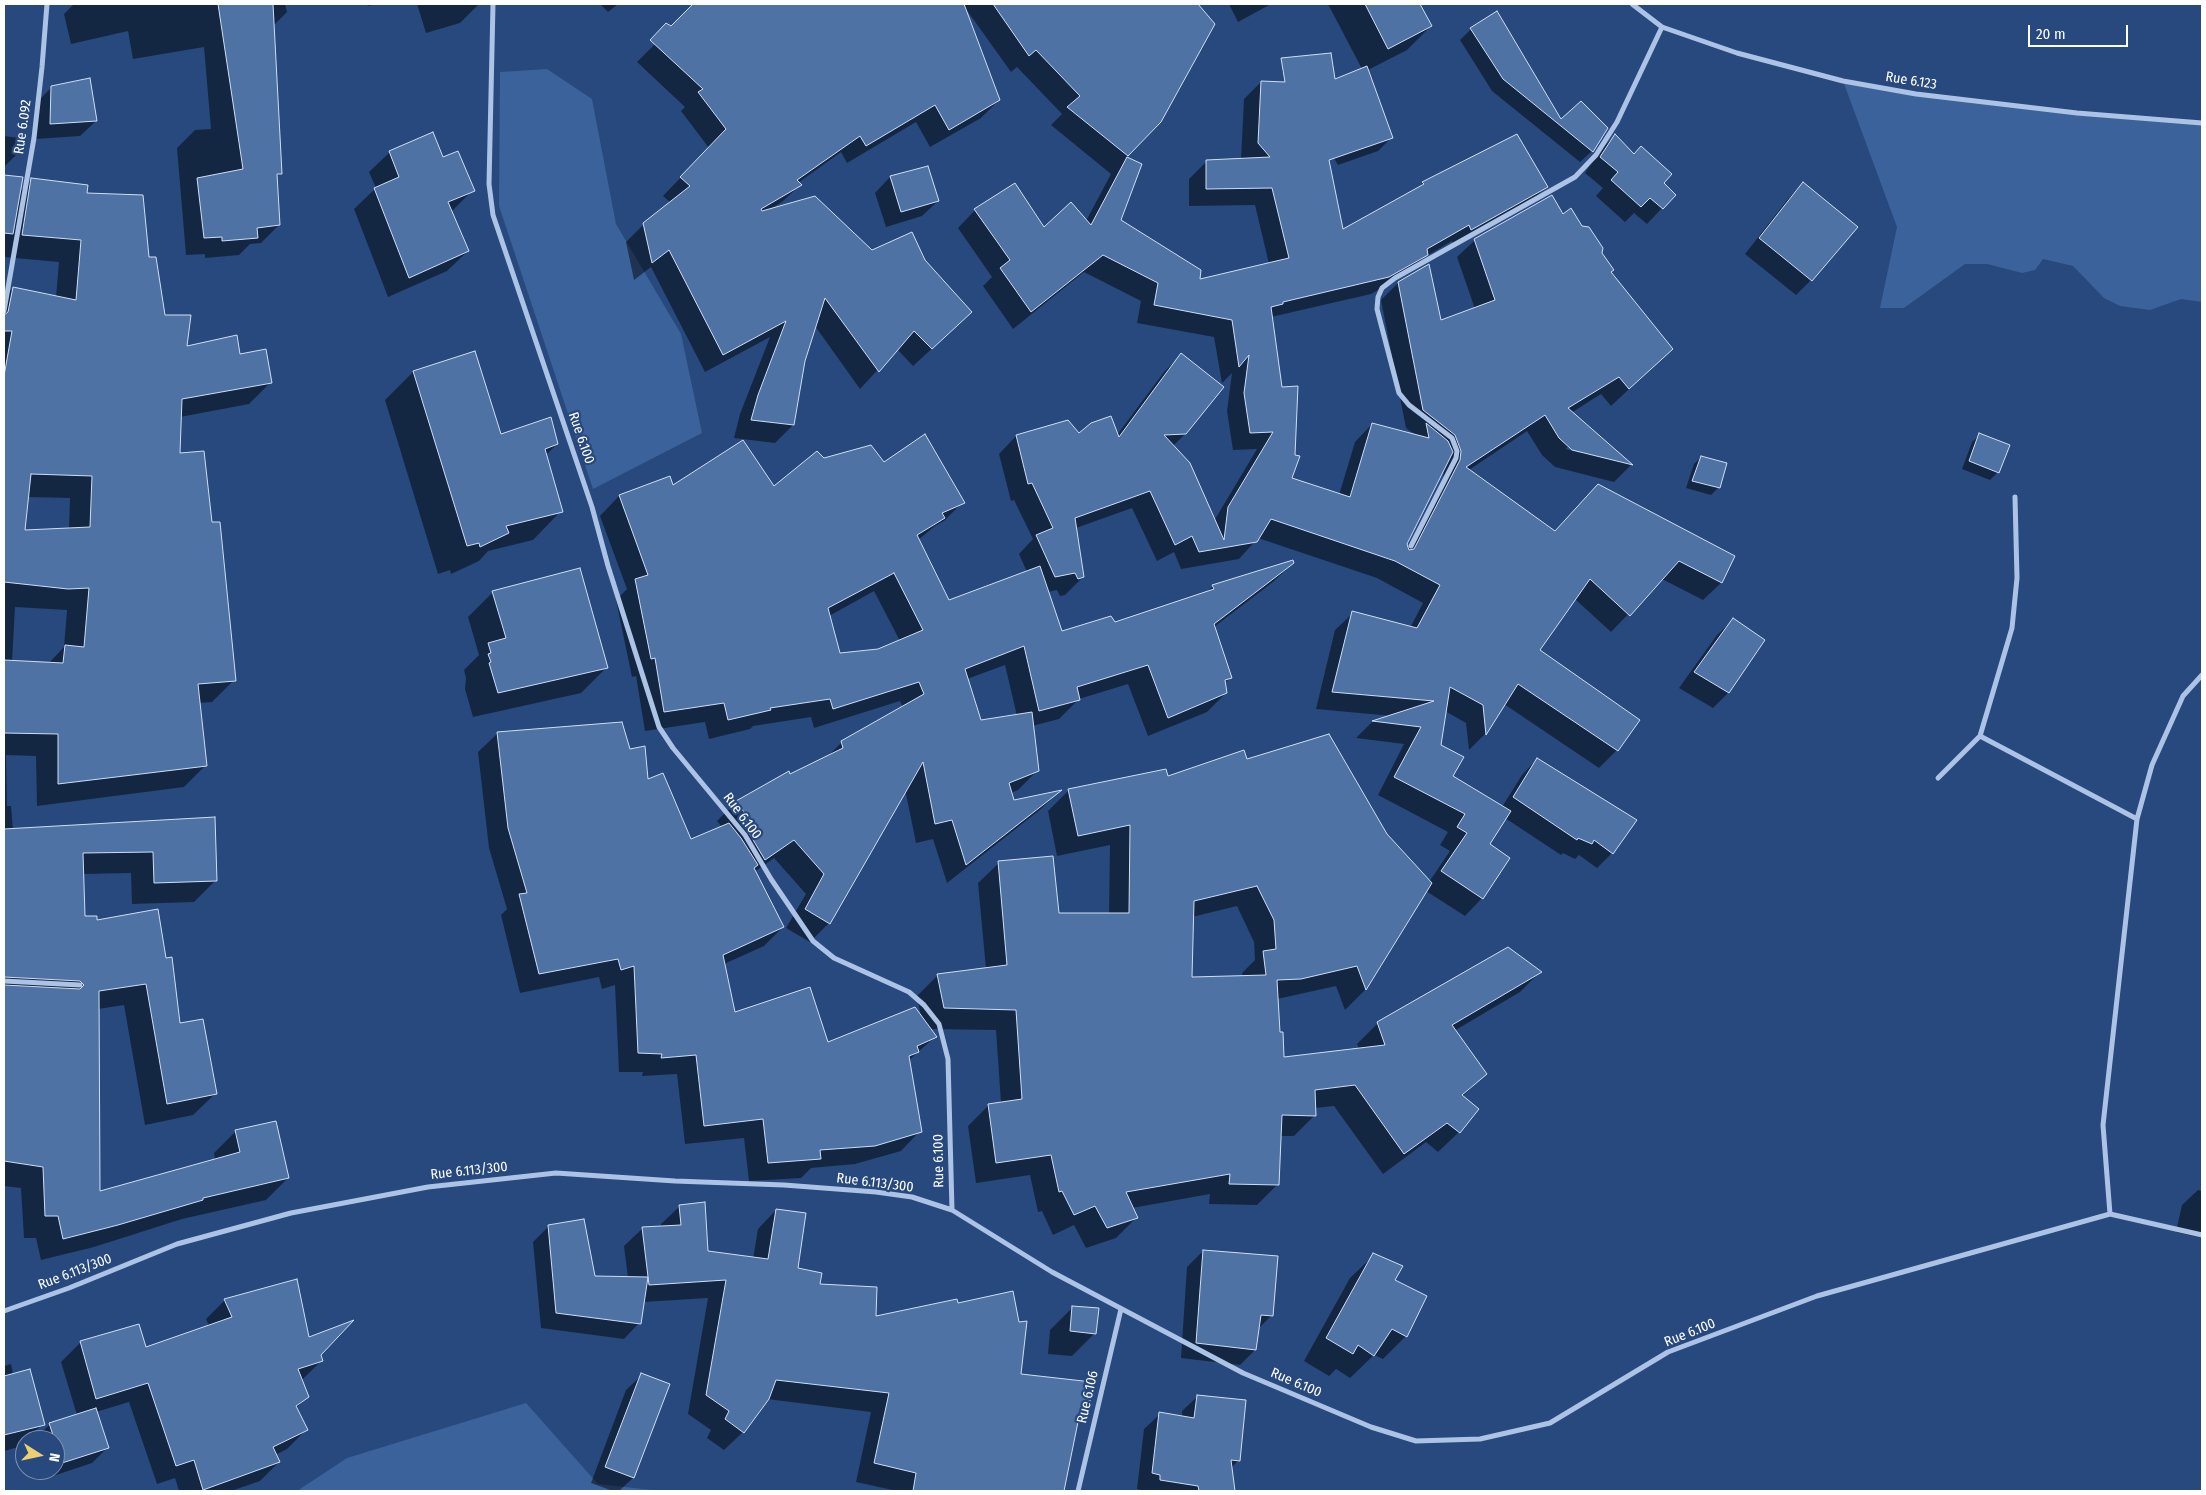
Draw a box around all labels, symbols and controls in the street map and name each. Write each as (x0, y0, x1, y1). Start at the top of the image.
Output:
scale bar (2031, 15, 2131, 47)
text: 20 m (2036, 25, 2066, 43)
street label: Rue 6.123 (1884, 69, 1938, 93)
street label: Rue 6.092 (11, 99, 35, 155)
street label: Rue 6.100 (564, 410, 598, 466)
street label: Rue 6.100 (719, 789, 765, 843)
street label: Rue 6.100 (930, 1134, 948, 1188)
street label: Rue 6.113/300 (430, 1159, 508, 1183)
street label: Rue 6.113/300 (836, 1170, 914, 1196)
street label: Rue 6.113/300 (36, 1250, 114, 1294)
street label: Rue 6.100 (1662, 1315, 1718, 1351)
street label: Rue 6.100 (1268, 1365, 1324, 1401)
street label: Rue 6.106 (1074, 1369, 1102, 1425)
north arrow (15, 1430, 65, 1480)
text: N (45, 1452, 63, 1463)

